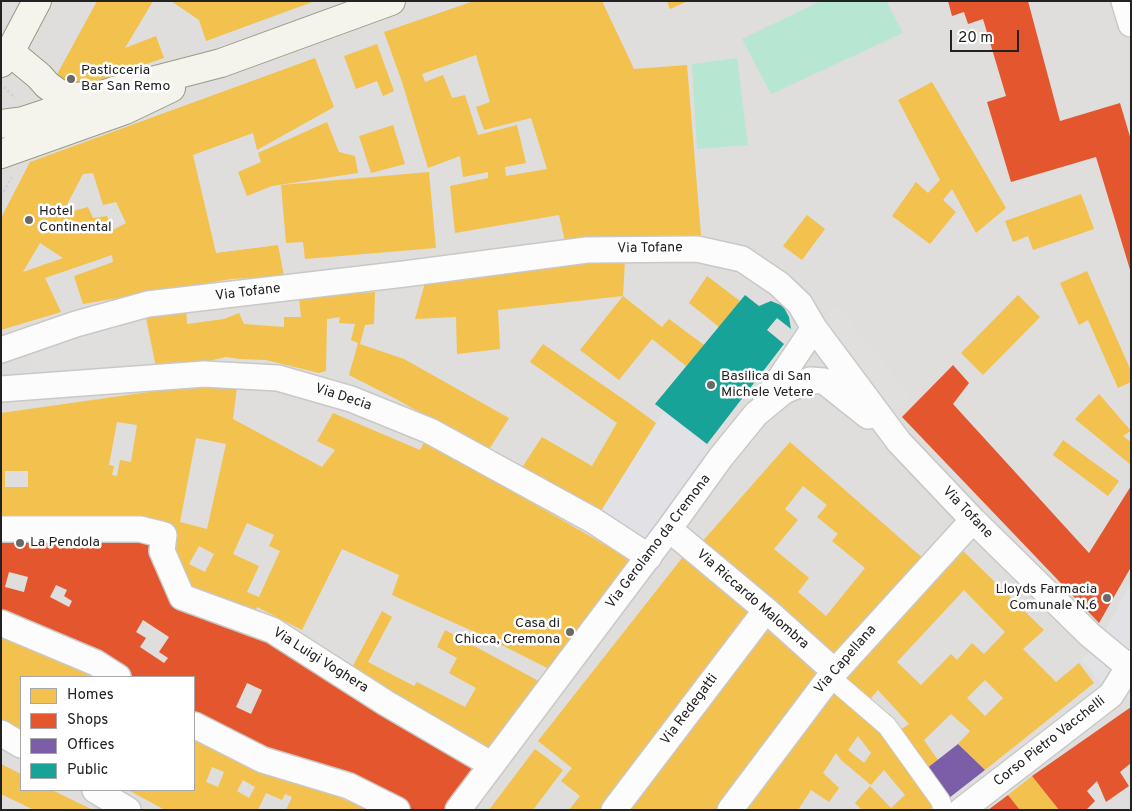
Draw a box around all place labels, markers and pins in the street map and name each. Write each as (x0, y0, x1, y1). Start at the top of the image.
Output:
place label: Pasticceria Bar San Remo (81, 63, 170, 95)
marker: Pasticceria Bar San Remo (65, 73, 77, 85)
place label: Hotel Continental (39, 204, 112, 236)
marker: Hotel Continental (23, 214, 35, 226)
place label: Basilica di San Michele Vetere (721, 369, 814, 402)
marker: Basilica di San Michele Vetere (705, 379, 717, 391)
place label: La Pendola (30, 535, 100, 551)
marker: La Pendola (14, 537, 26, 549)
place label: Lloyds Farmacia Comunale N.6 (996, 582, 1097, 614)
marker: Lloyds Farmacia Comunale N.6 (1101, 592, 1113, 604)
place label: Casa di Chicca, Cremona (454, 616, 560, 648)
marker: Casa di Chicca, Cremona (564, 626, 576, 638)

